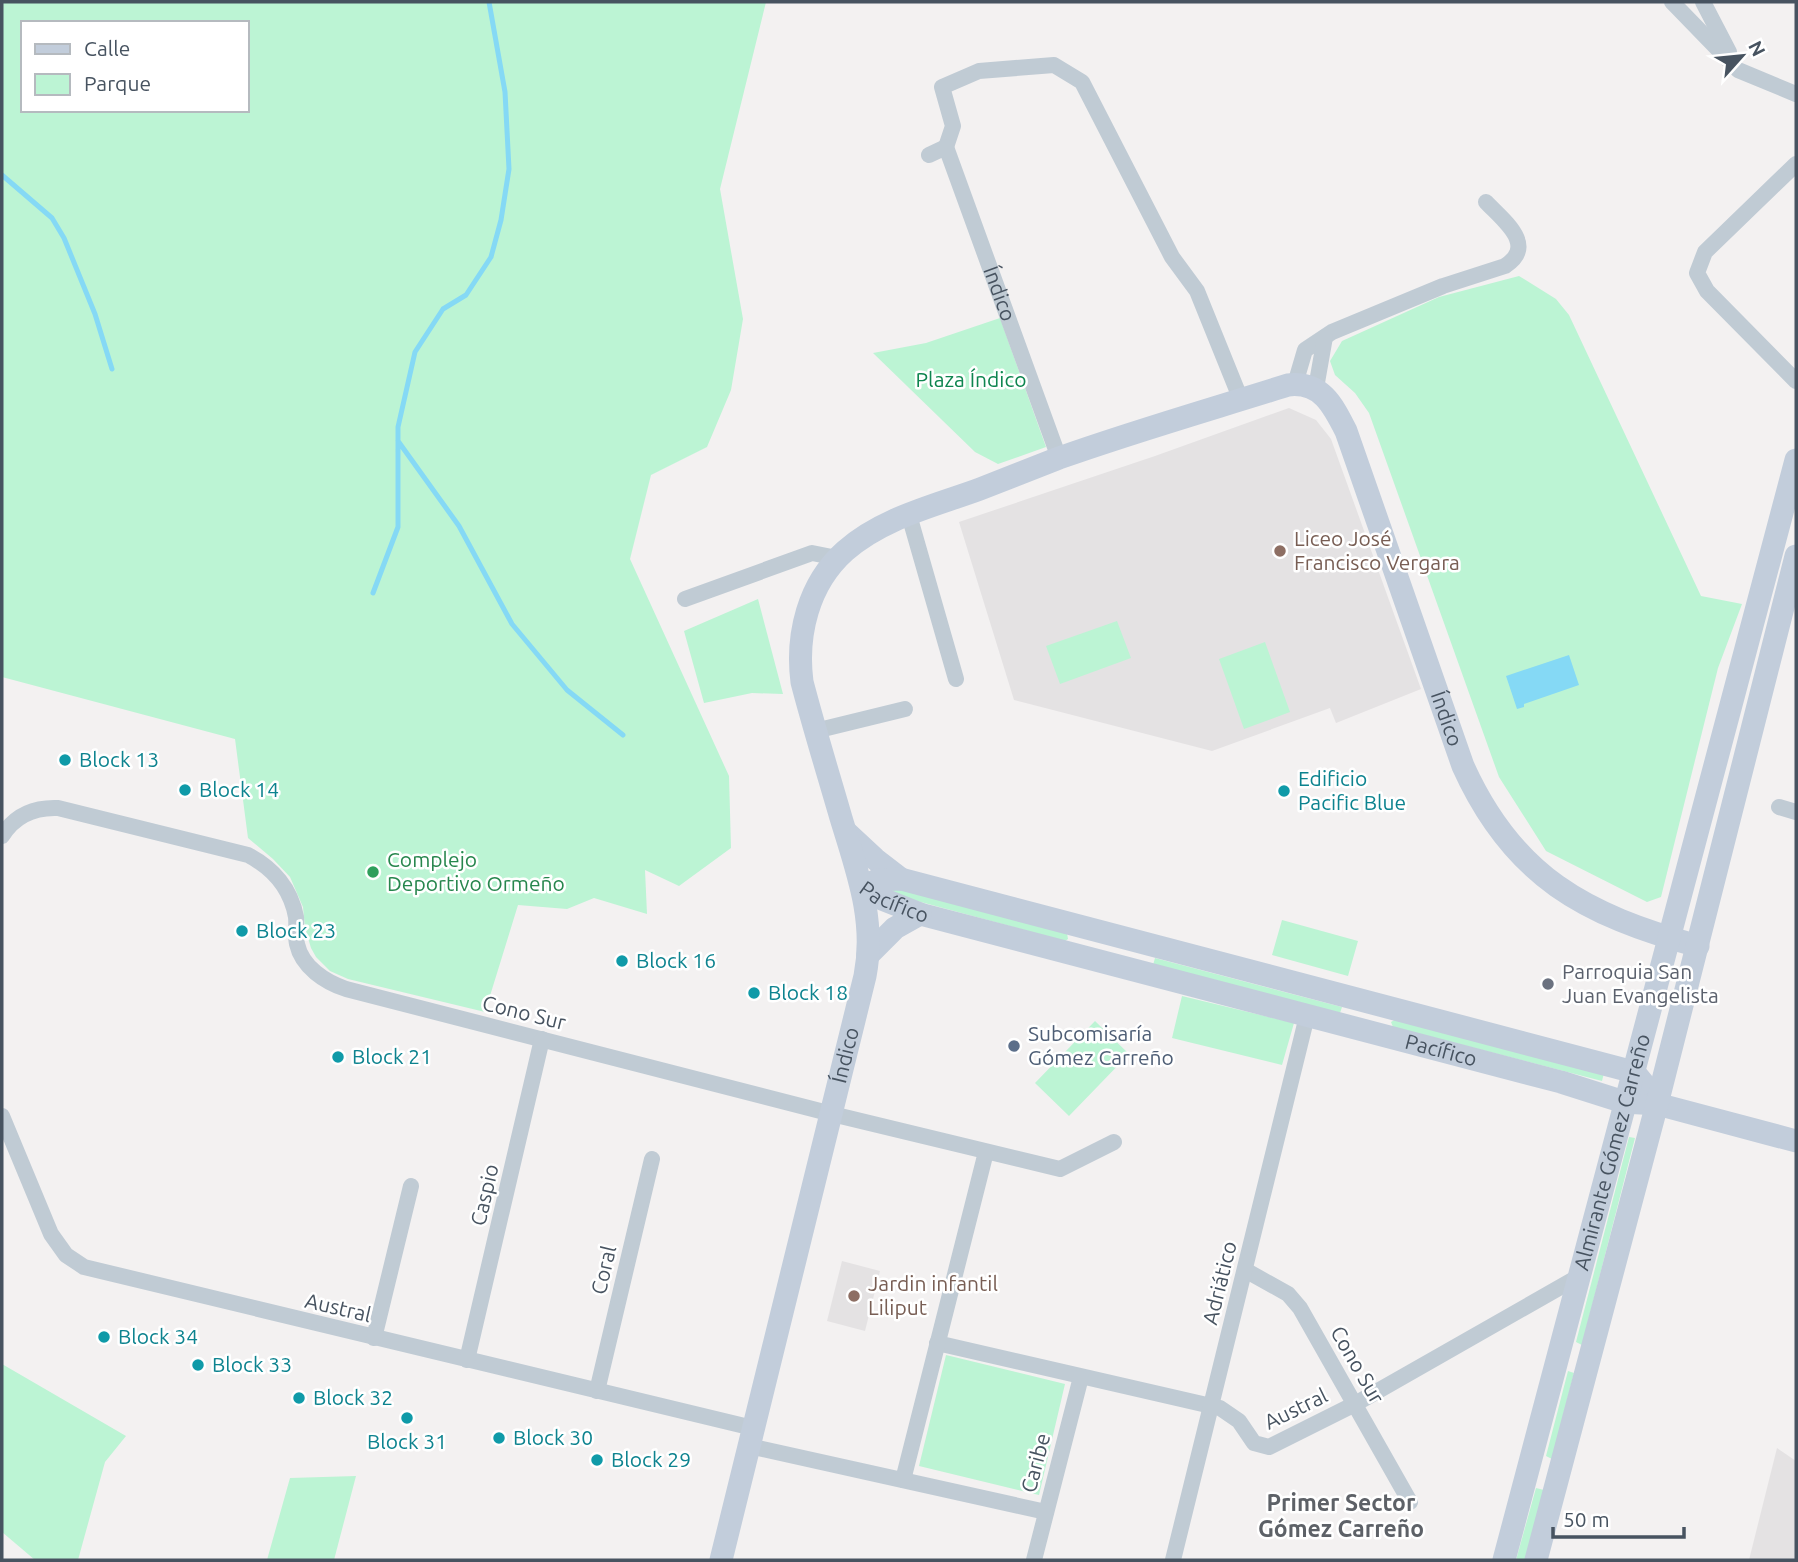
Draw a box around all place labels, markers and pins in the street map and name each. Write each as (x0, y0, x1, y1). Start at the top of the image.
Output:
place label: Liceo José Francisco Vergara (1294, 526, 1460, 574)
marker: Liceo José Francisco Vergara (1272, 543, 1288, 559)
place label: Block 13 (79, 747, 159, 771)
marker: Block 13 (57, 752, 73, 768)
place label: Edificio Pacific Blue (1298, 766, 1406, 814)
place label: Block 14 (199, 777, 279, 801)
marker: Block 14 (177, 782, 193, 798)
marker: Edificio Pacific Blue (1276, 783, 1292, 799)
place label: Complejo Deportivo Ormeño (387, 847, 565, 895)
marker: Complejo Deportivo Ormeño (365, 864, 381, 880)
place label: Block 23 (256, 918, 336, 942)
marker: Block 23 (234, 923, 250, 939)
place label: Block 16 (636, 948, 716, 972)
marker: Block 16 (614, 953, 630, 969)
place label: Parroquia San Juan Evangelista (1562, 959, 1719, 1007)
marker: Parroquia San Juan Evangelista (1540, 976, 1556, 992)
place label: Block 18 (768, 980, 848, 1004)
marker: Block 18 (746, 985, 762, 1001)
place label: Subcomisaría Gómez Carreño (1028, 1021, 1174, 1069)
marker: Subcomisaría Gómez Carreño (1006, 1038, 1022, 1054)
place label: Block 21 (352, 1044, 432, 1068)
marker: Block 21 (330, 1049, 346, 1065)
place label: Jardin infantil Liliput (868, 1271, 998, 1319)
marker: Jardin infantil Liliput (846, 1288, 862, 1304)
place label: Block 34 (118, 1324, 198, 1348)
marker: Block 34 (96, 1329, 112, 1345)
place label: Block 33 (212, 1352, 292, 1376)
marker: Block 33 (190, 1357, 206, 1373)
place label: Block 32 (313, 1385, 393, 1409)
marker: Block 32 (291, 1390, 307, 1406)
marker: Block 31 (399, 1410, 415, 1426)
place label: Block 30 (513, 1425, 593, 1449)
place label: Block 31 (367, 1429, 447, 1453)
marker: Block 30 (491, 1430, 507, 1446)
place label: Block 29 (611, 1447, 691, 1471)
marker: Block 29 (589, 1452, 605, 1468)

